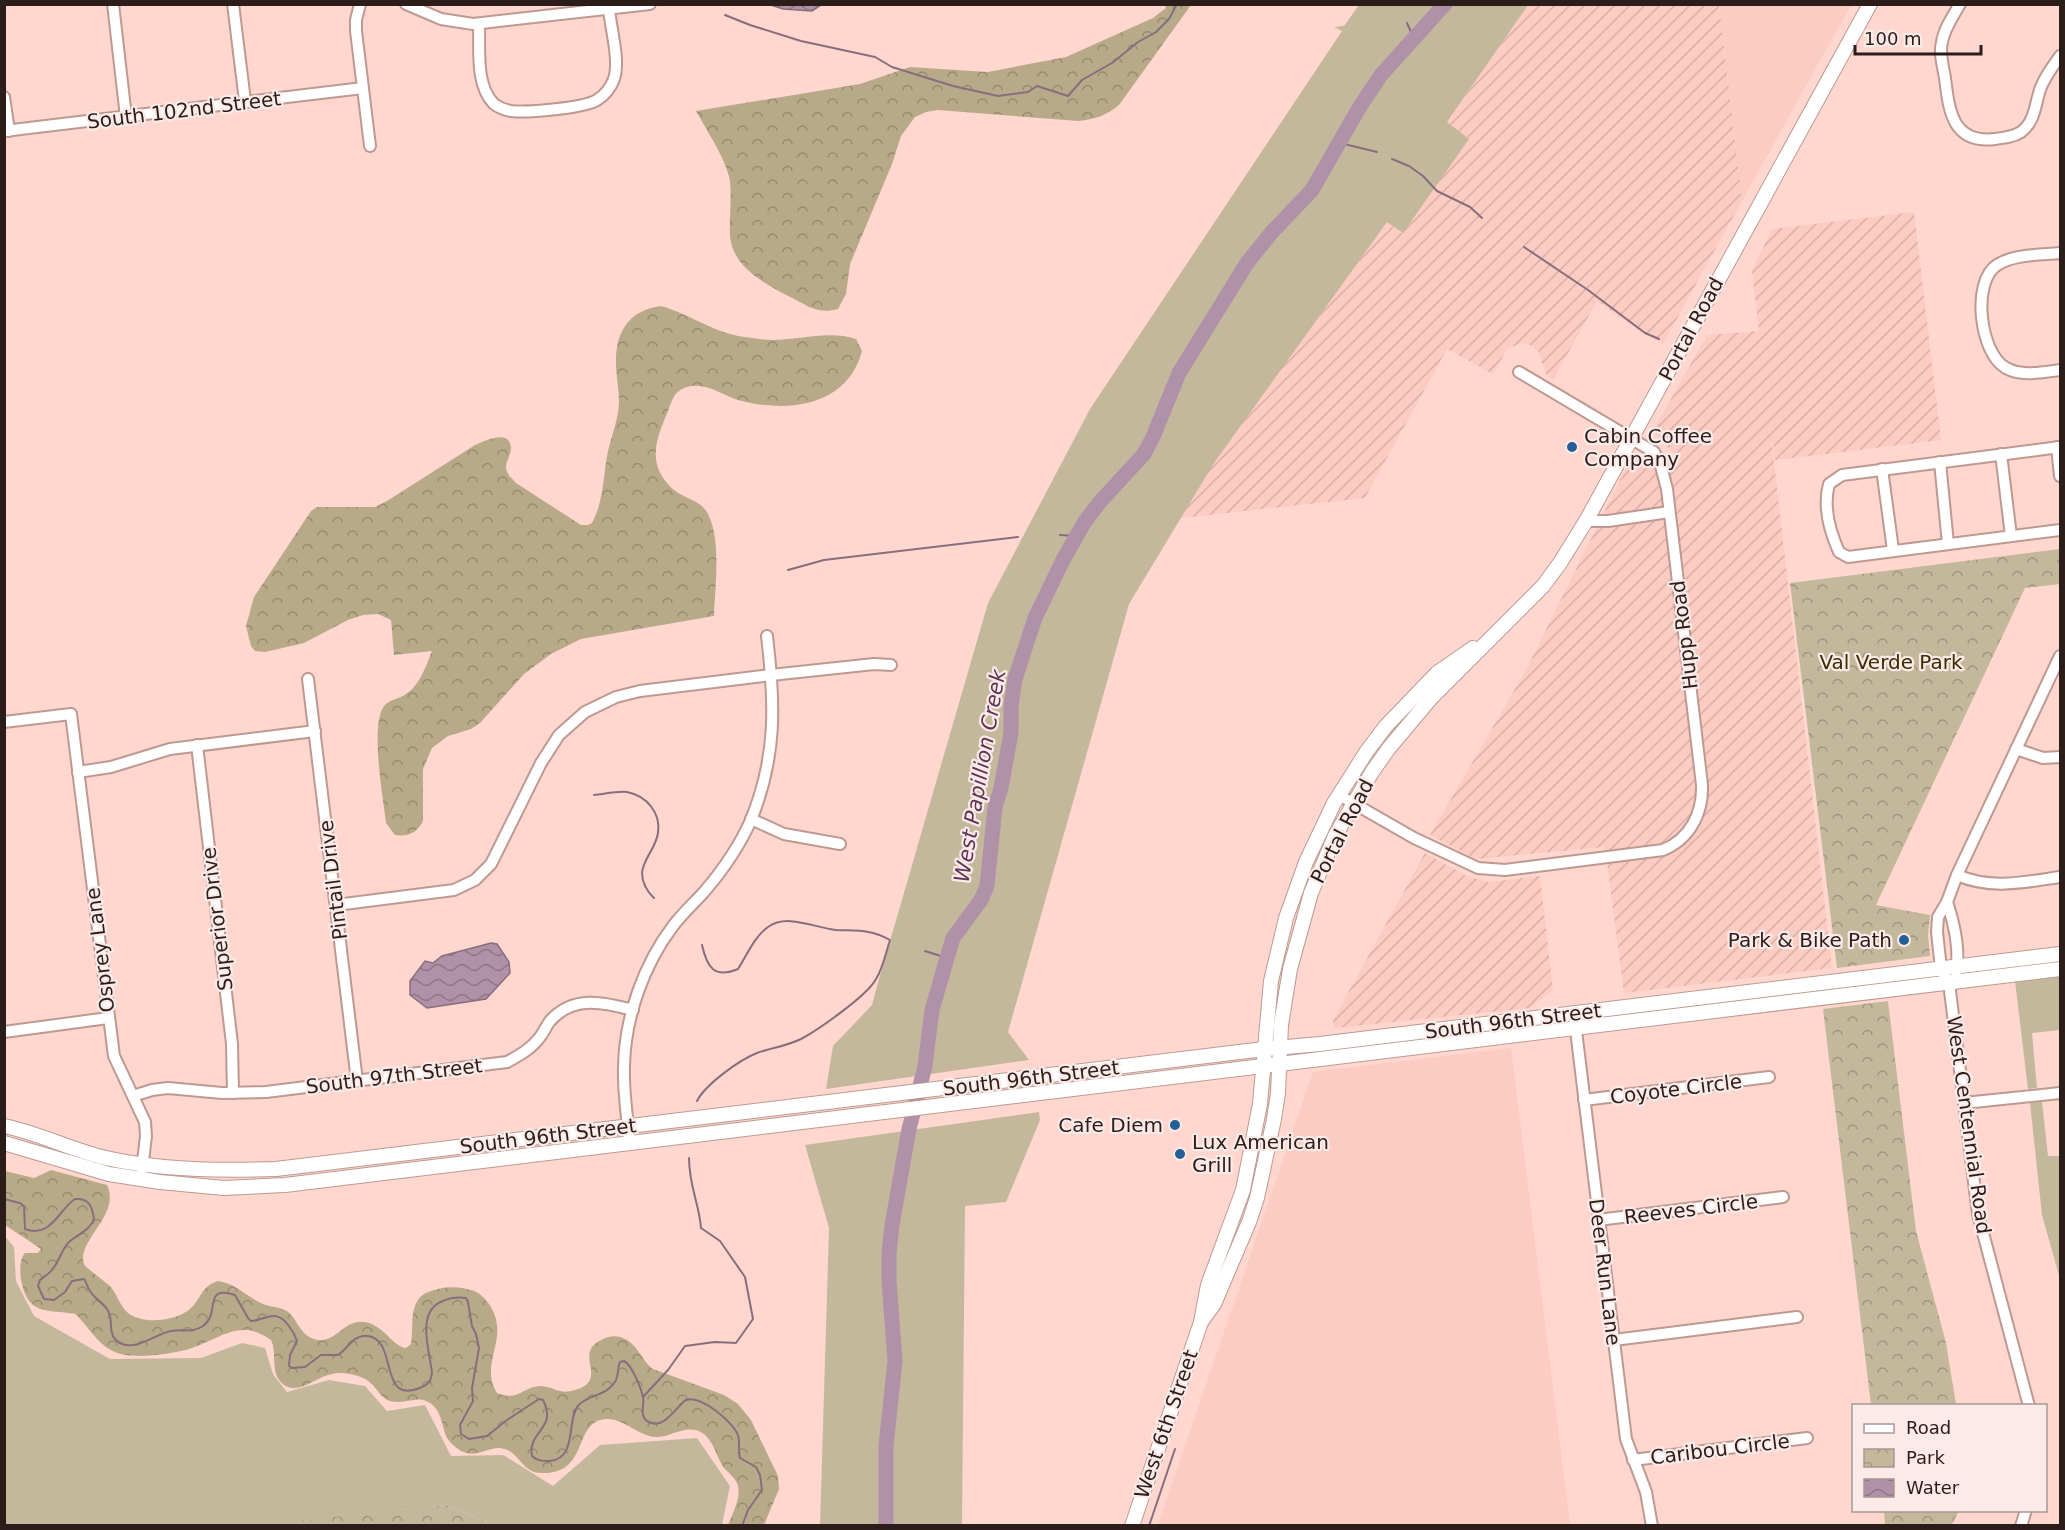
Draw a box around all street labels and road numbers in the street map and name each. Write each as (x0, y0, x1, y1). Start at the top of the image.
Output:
street label: South 102nd Street (86, 86, 282, 134)
street label: Portal Road (1654, 273, 1728, 385)
street label: Hupp Road (1665, 579, 1703, 691)
street label: Portal Road (1305, 775, 1379, 887)
street label: Pintail Drive (314, 819, 352, 941)
street label: Superior Drive (196, 846, 238, 992)
street label: Osprey Lane (80, 886, 120, 1014)
street label: South 96th Street (1423, 998, 1603, 1044)
street label: West Centennial Road (1942, 1014, 1996, 1236)
street label: South 97th Street (304, 1053, 484, 1099)
street label: South 96th Street (941, 1055, 1121, 1101)
street label: Coyote Circle (1609, 1069, 1743, 1109)
street label: South 96th Street (458, 1113, 638, 1159)
street label: Reeves Circle (1623, 1189, 1759, 1229)
street label: Deer Run Lane (1584, 1197, 1626, 1347)
street label: West 6th Street (1129, 1346, 1203, 1502)
street label: Caribou Circle (1649, 1429, 1791, 1469)

